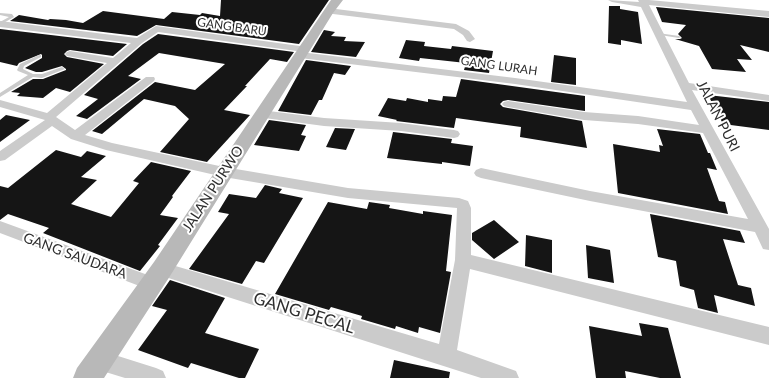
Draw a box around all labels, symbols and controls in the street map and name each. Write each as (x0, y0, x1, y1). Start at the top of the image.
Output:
street label: GANG BARU (196, 15, 268, 39)
street label: GANG LURAH (460, 53, 538, 79)
street label: JALAN PURI (693, 78, 743, 154)
street label: JALAN PURWO (179, 143, 247, 235)
street label: GANG SAUDARA (21, 229, 129, 283)
street label: GANG PECAL (251, 288, 357, 338)

